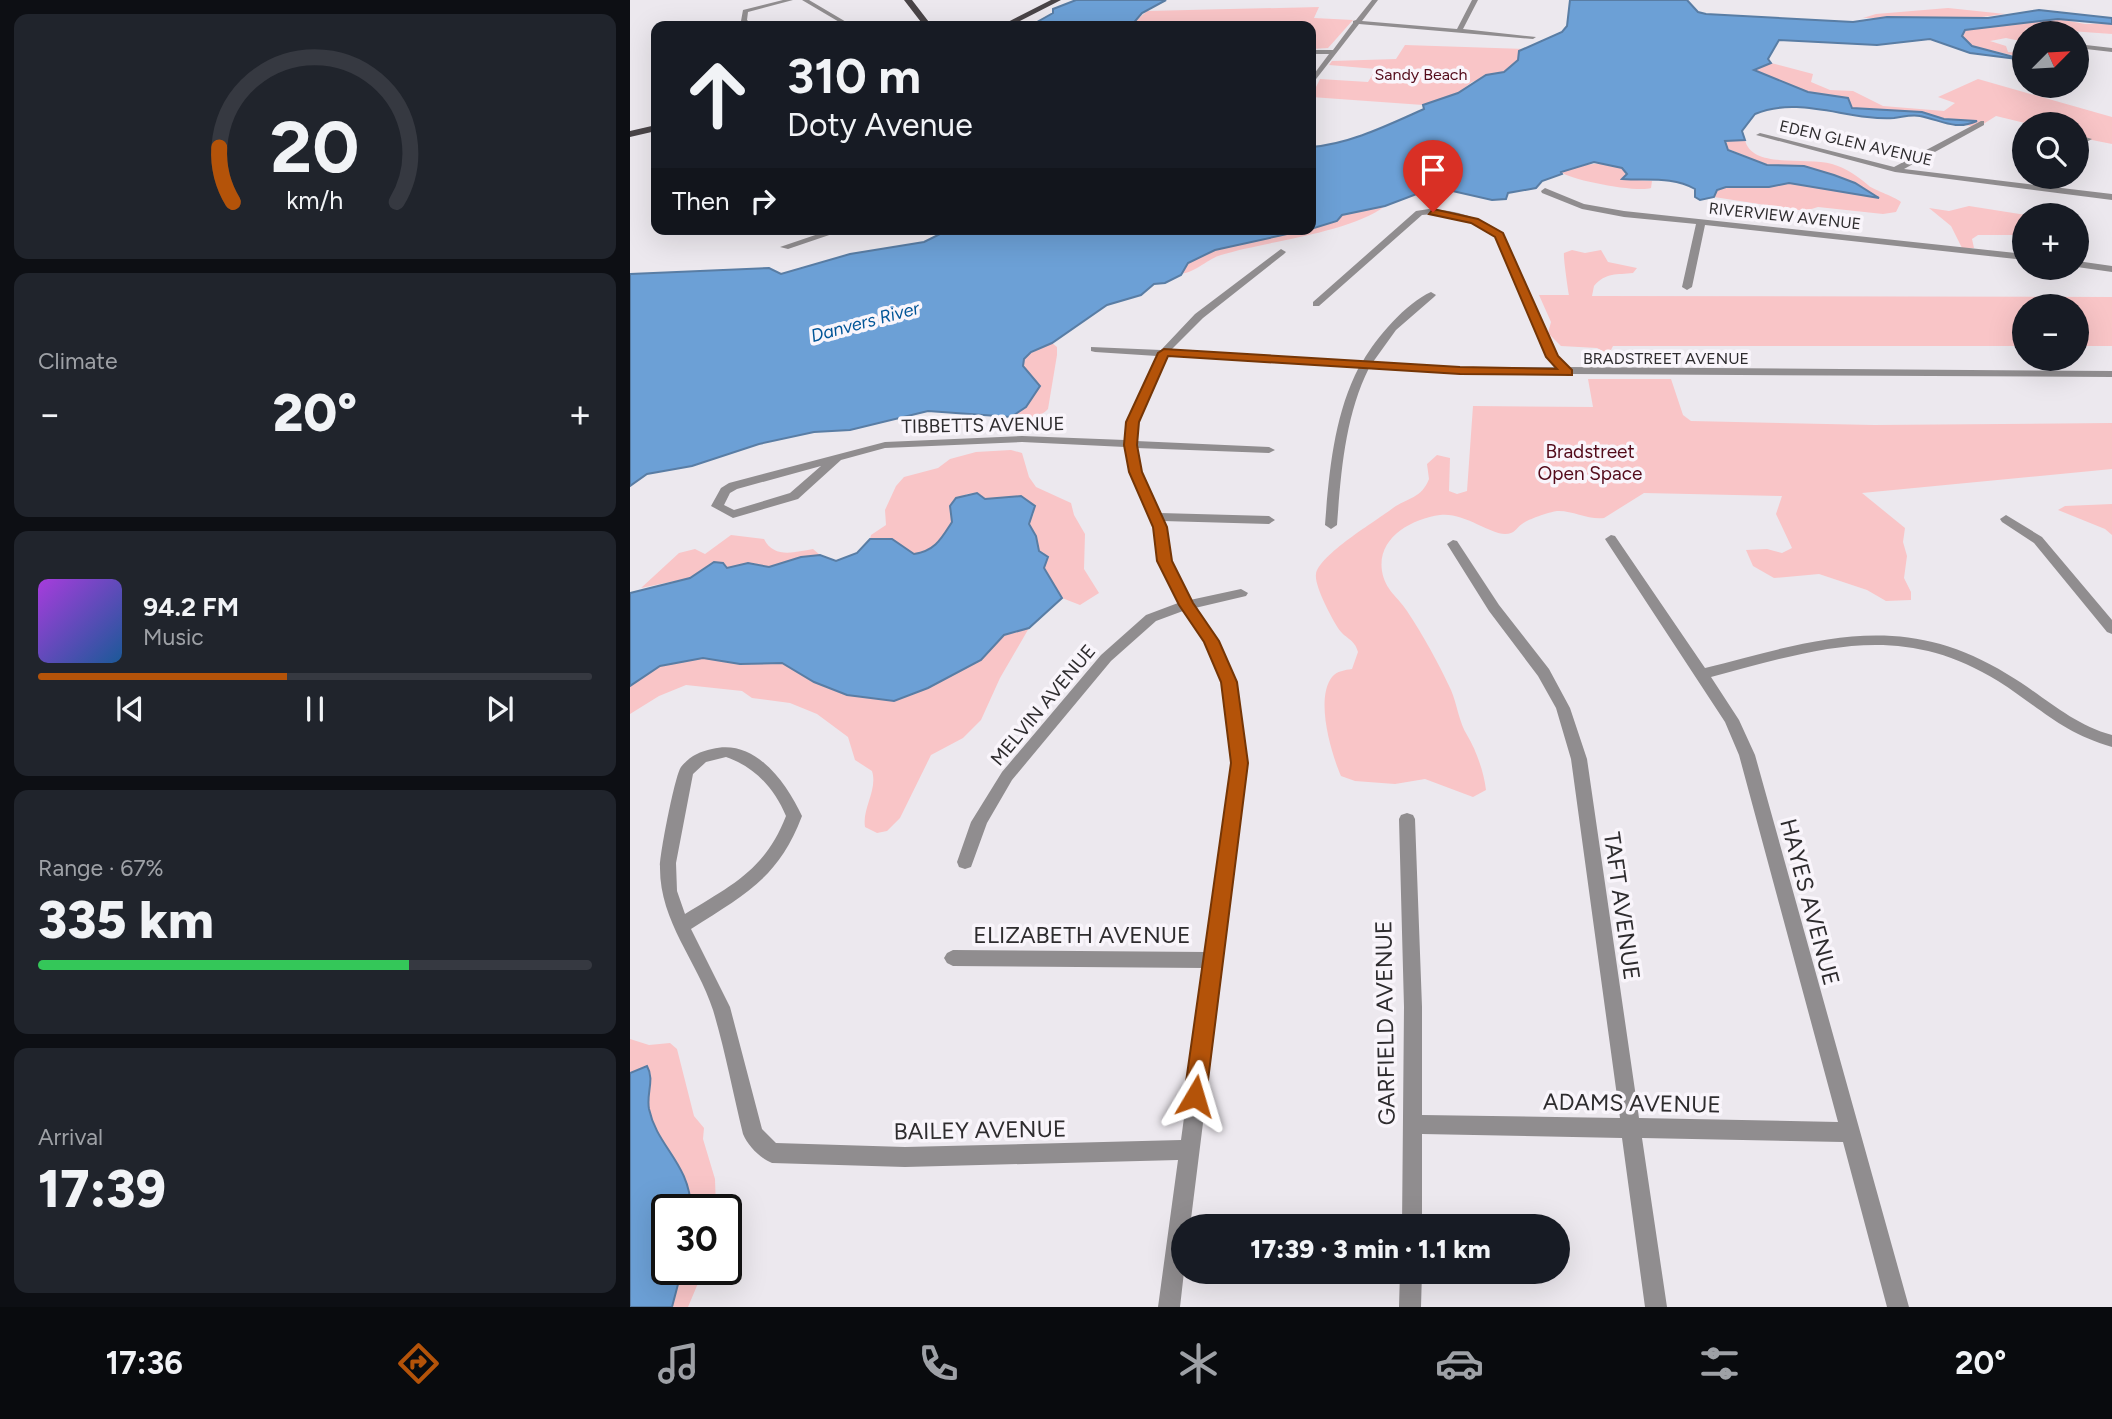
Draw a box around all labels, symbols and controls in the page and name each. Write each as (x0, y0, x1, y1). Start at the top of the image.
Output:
north arrow (2012, 21, 2090, 98)
map controls (2012, 21, 2089, 371)
text: 310 m (787, 46, 921, 105)
icon: ahead (672, 49, 763, 140)
park label: Sandy Beach (1375, 65, 1468, 84)
text: 20 (270, 104, 360, 191)
text: Doty Avenue (787, 106, 973, 144)
button: search (2012, 112, 2089, 189)
street label: EDEN GLEN AVENUE (1778, 116, 1934, 170)
pin (1403, 140, 1463, 212)
icon: arrive (1414, 151, 1452, 189)
icon: right (744, 182, 782, 220)
text: km/h (286, 185, 344, 215)
text: Then (672, 185, 730, 217)
street label: RIVERVIEW AVENUE (1708, 199, 1862, 233)
button: + (2012, 203, 2089, 280)
button: − (2012, 294, 2089, 371)
water label: Danvers River (808, 297, 923, 347)
text: Climate (38, 347, 117, 375)
street label: BRADSTREET AVENUE (1583, 349, 1749, 368)
text: 20° (273, 382, 357, 444)
text: − (38, 391, 62, 437)
text: + (568, 391, 592, 437)
street label: TIBBETTS AVENUE (901, 412, 1065, 438)
park label: Bradstreet Open Space (1538, 440, 1642, 485)
text: 94.2 FM (143, 591, 239, 623)
text: Music (143, 623, 204, 651)
street label: MELVIN AVENUE (986, 640, 1100, 770)
icon: previous (111, 690, 149, 728)
icon: pause (296, 690, 334, 728)
icon: next (481, 690, 519, 728)
street label: HAYES AVENUE (1774, 815, 1846, 989)
street label: TAFT AVENUE (1598, 830, 1646, 982)
text: Range · 67% (38, 854, 164, 882)
text: 335 km (38, 889, 214, 951)
street label: GARFIELD AVENUE (1369, 920, 1401, 1126)
street label: ELIZABETH AVENUE (973, 921, 1191, 949)
position arrow (1158, 1059, 1232, 1133)
street label: ADAMS AVENUE (1543, 1087, 1721, 1119)
street label: BAILEY AVENUE (893, 1114, 1067, 1146)
text: Arrival (38, 1123, 103, 1151)
text: 17:39 (38, 1158, 166, 1220)
speed limit sign: 30 (651, 1194, 742, 1285)
text: 17:39 · 3 min · 1.1 km (1250, 1233, 1491, 1265)
icon: directions (394, 1339, 443, 1388)
icon: music (654, 1339, 703, 1388)
icon: phone (914, 1339, 963, 1388)
icon: climate (1174, 1339, 1223, 1388)
icon: car (1435, 1339, 1484, 1388)
icon: filters (1695, 1339, 1744, 1388)
text: 17:36 (106, 1344, 183, 1382)
text: 20° (1955, 1344, 2006, 1382)

